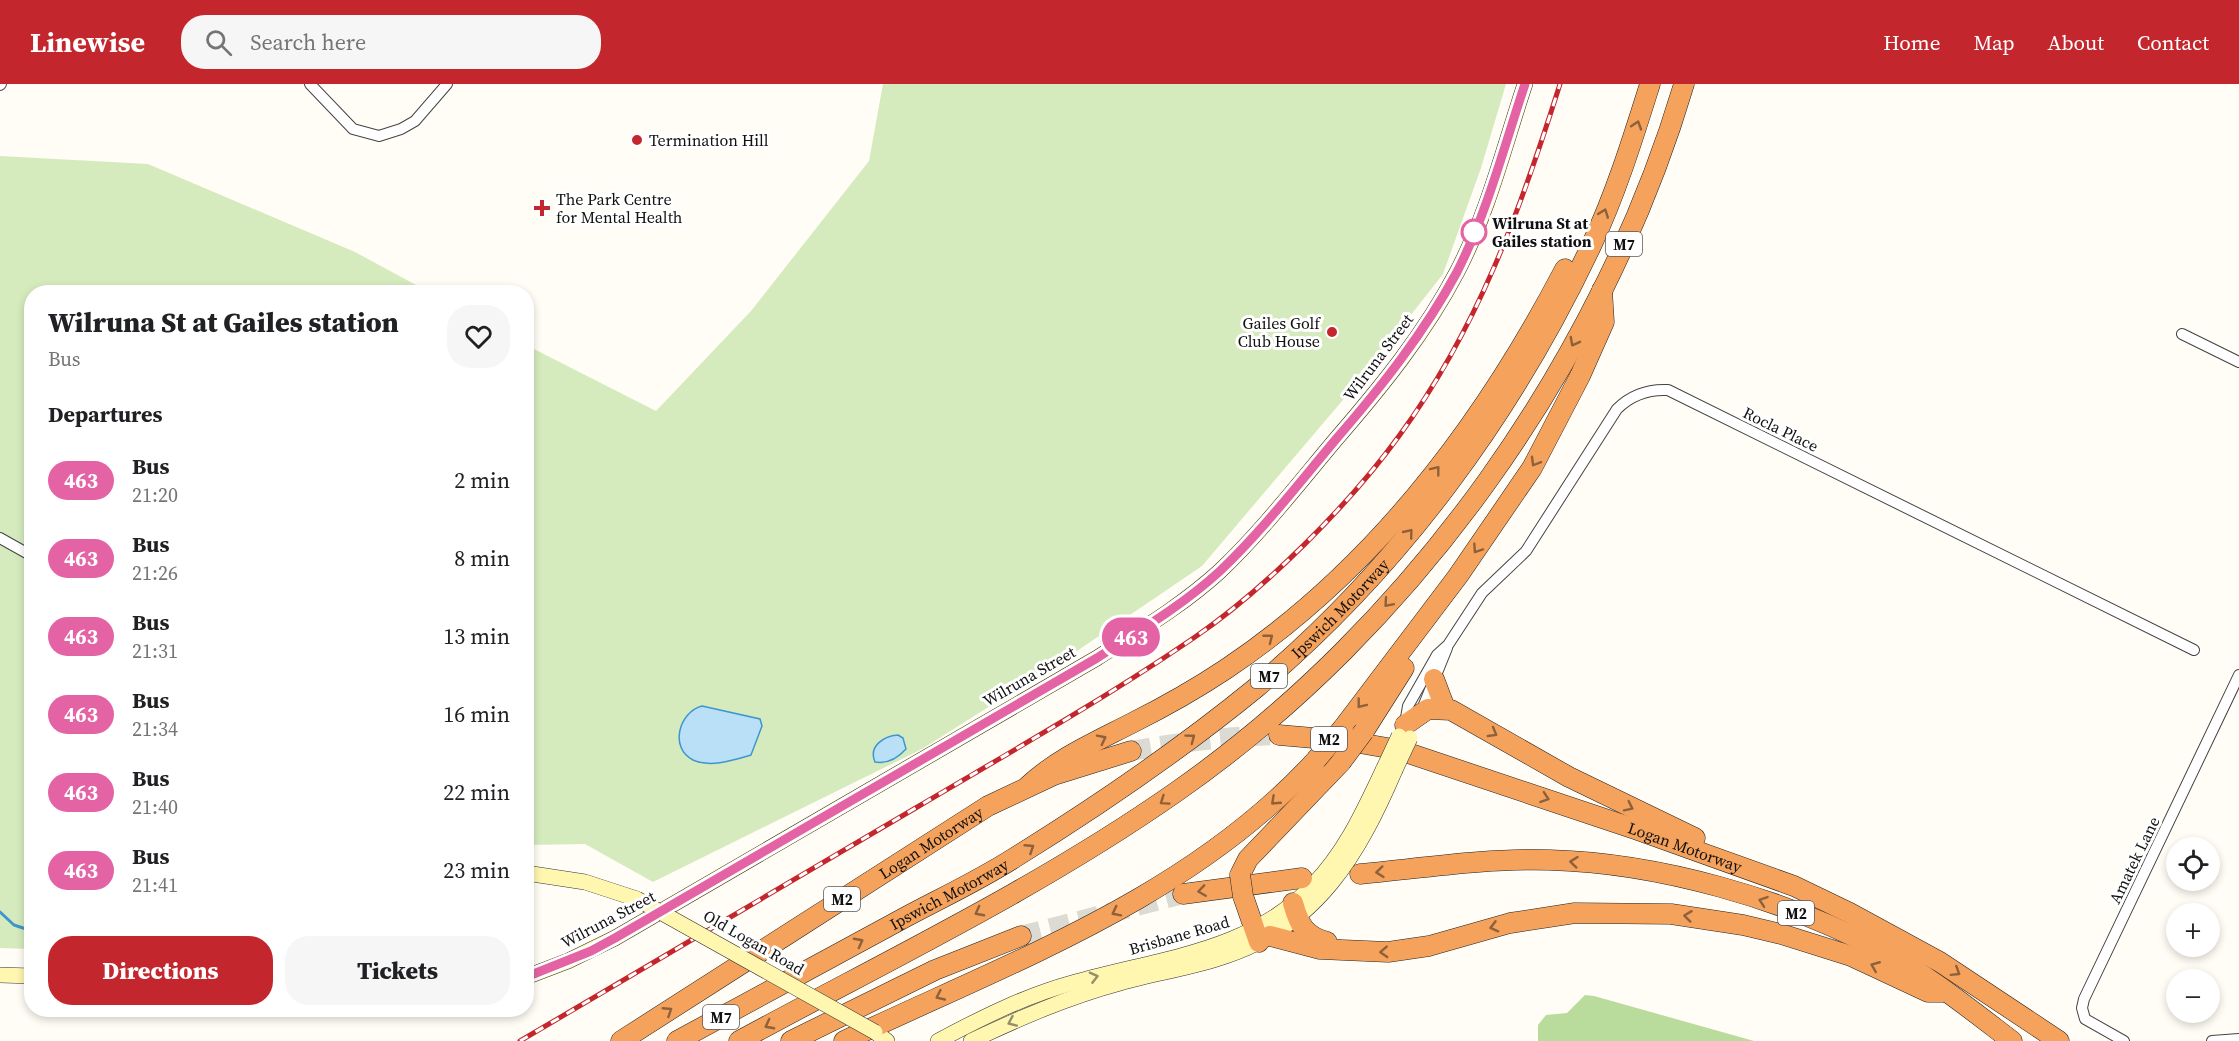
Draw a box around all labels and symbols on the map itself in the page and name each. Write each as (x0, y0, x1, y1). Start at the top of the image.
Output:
one-way arrow (1630, 120, 1642, 131)
place label: Termination Hill (649, 129, 769, 151)
marker: Termination Hill (630, 133, 644, 147)
place label: The Park Centre for Mental Health (556, 188, 683, 228)
marker: The Park Centre for Mental Health (533, 199, 551, 217)
one-way arrow (1597, 208, 1609, 219)
place label: Wilruna St at Gailes station (1492, 212, 1592, 252)
marker: Wilruna St at Gailes station (1461, 219, 1487, 245)
road number: M7 (1606, 232, 1642, 256)
street label: Wilruna Street (1338, 308, 1418, 405)
place label: Gailes Golf Club House (1238, 312, 1321, 352)
marker: Gailes Golf Club House (1325, 325, 1339, 339)
one-way arrow (1570, 336, 1582, 347)
street label: Rocla Place (1740, 401, 1822, 457)
one-way arrow (1531, 456, 1542, 466)
one-way arrow (1429, 466, 1440, 477)
one-way arrow (1402, 529, 1413, 540)
one-way arrow (1473, 542, 1484, 553)
street label: Ipswich Motorway (1286, 553, 1394, 663)
one-way arrow (1385, 596, 1396, 607)
line badge: 463 (1096, 618, 1166, 656)
one-way arrow (1262, 634, 1273, 645)
street label: Wilruna Street (979, 640, 1080, 711)
road number: M7 (1251, 664, 1287, 688)
one-way arrow (1358, 698, 1369, 709)
one-way arrow (1487, 726, 1497, 737)
road number: M2 (1311, 727, 1347, 751)
one-way arrow (1096, 734, 1107, 746)
one-way arrow (1184, 734, 1195, 745)
one-way arrow (1539, 791, 1550, 804)
one-way arrow (1160, 794, 1171, 805)
one-way arrow (1272, 794, 1282, 805)
one-way arrow (1622, 800, 1633, 812)
street label: Logan Motorway (875, 801, 988, 884)
street label: Amatek Lane (2103, 813, 2165, 907)
street label: Logan Motorway (1625, 816, 1746, 878)
one-way arrow (1024, 843, 1034, 855)
street label: Ipswich Motorway (886, 853, 1013, 935)
one-way arrow (1570, 856, 1579, 869)
one-way arrow (1375, 865, 1385, 878)
street label: Wilruna Street (557, 885, 660, 953)
one-way arrow (1198, 885, 1207, 897)
road number: M2 (824, 887, 860, 911)
one-way arrow (1758, 896, 1769, 909)
road number: M2 (1778, 901, 1814, 925)
street label: Old Logan Road (700, 904, 808, 980)
one-way arrow (975, 905, 985, 916)
one-way arrow (1111, 905, 1122, 916)
street label: Brisbane Road (1126, 910, 1232, 960)
one-way arrow (1683, 911, 1692, 923)
one-way arrow (1489, 920, 1499, 933)
one-way arrow (853, 938, 864, 949)
one-way arrow (1380, 945, 1389, 958)
one-way arrow (1871, 961, 1882, 973)
one-way arrow (1949, 965, 1960, 976)
one-way arrow (1089, 971, 1099, 984)
one-way arrow (935, 988, 946, 1000)
road number: M7 (703, 1005, 739, 1029)
one-way arrow (661, 1008, 672, 1019)
one-way arrow (1008, 1014, 1019, 1026)
one-way arrow (764, 1018, 775, 1029)

